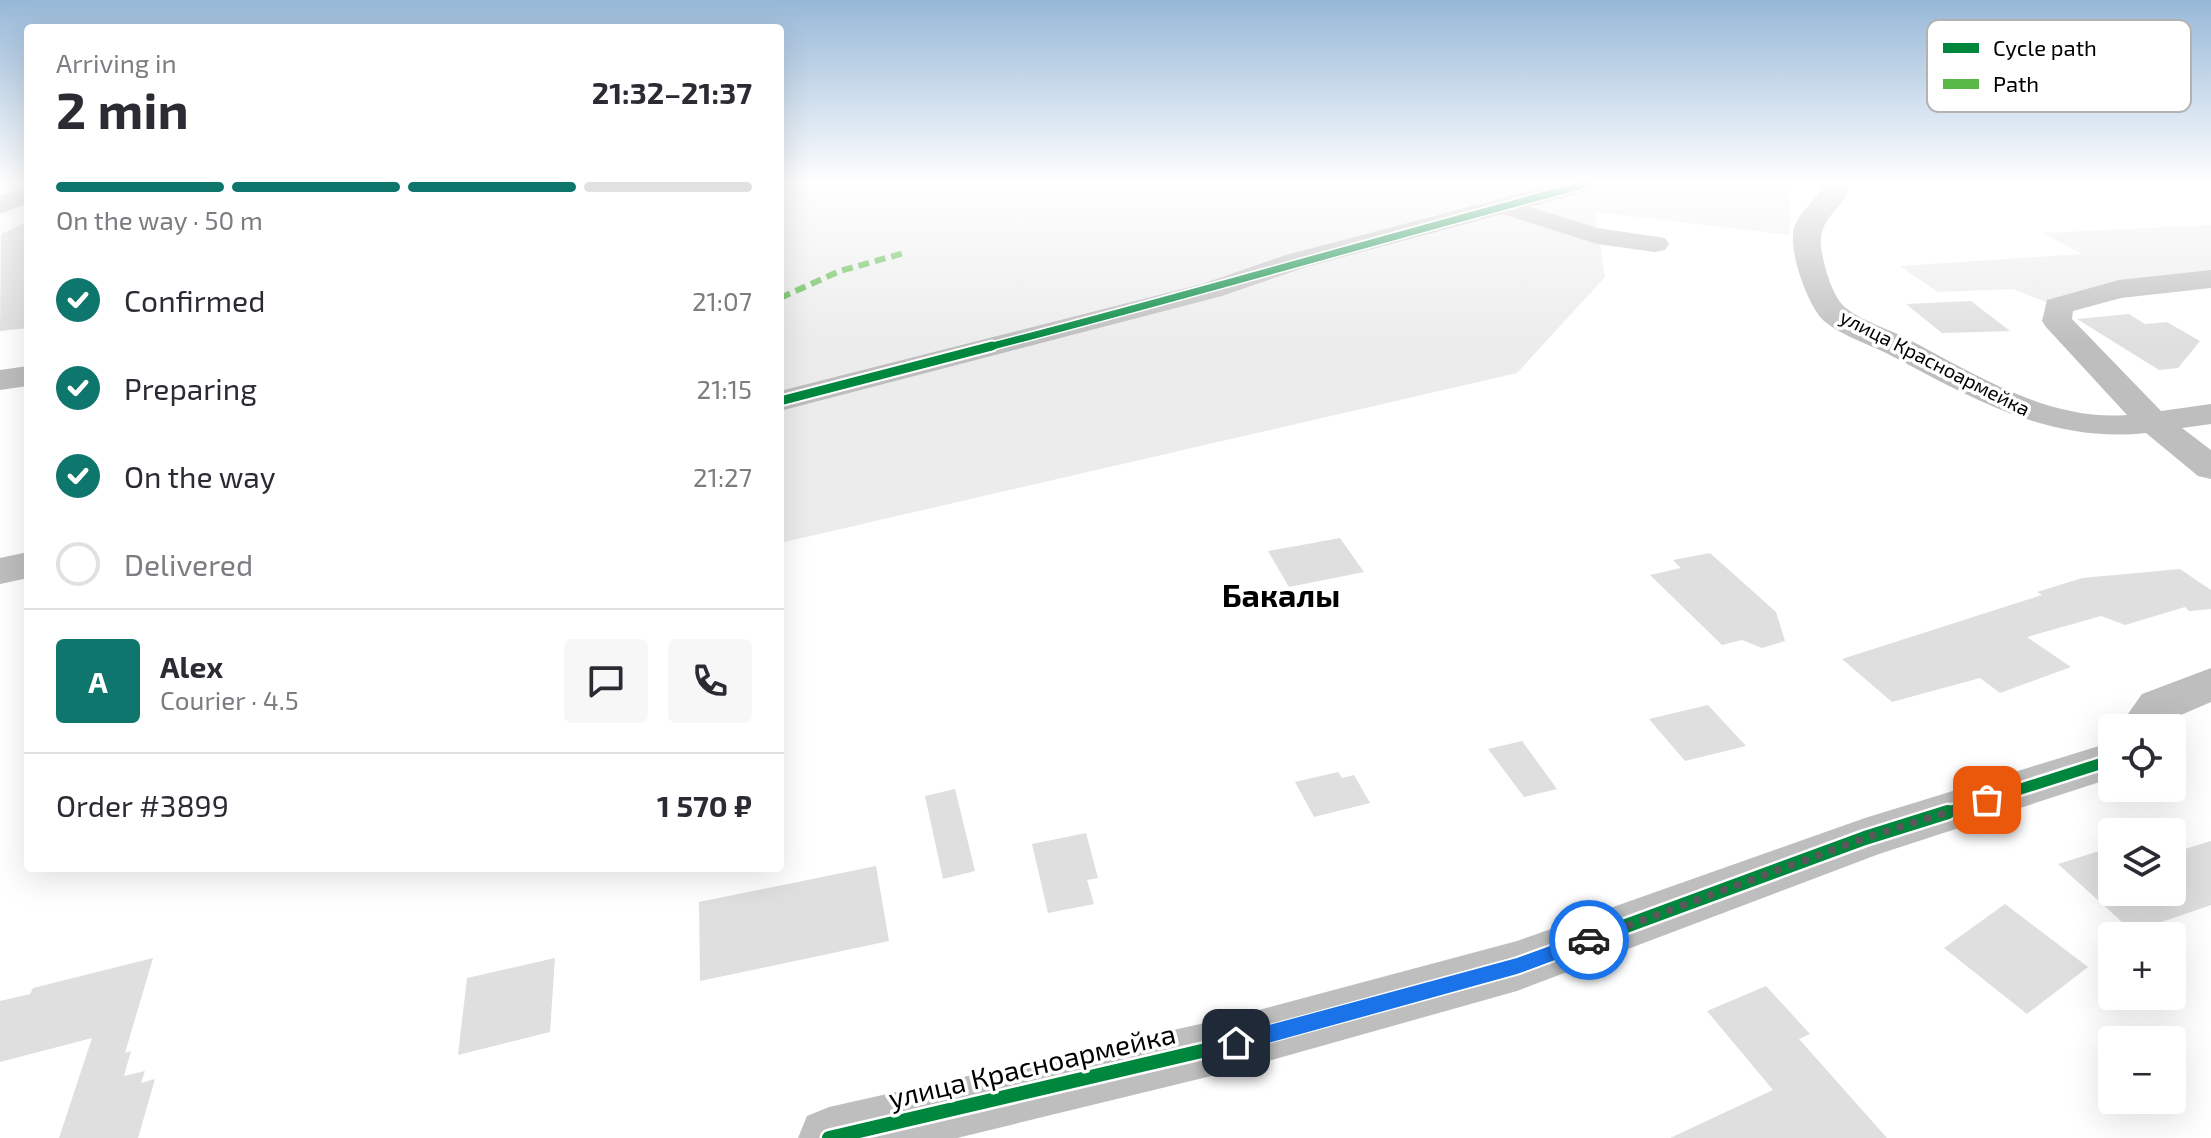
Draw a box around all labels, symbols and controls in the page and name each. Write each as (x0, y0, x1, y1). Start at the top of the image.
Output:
legend (1927, 20, 2191, 112)
text: Cycle path (1993, 34, 2097, 60)
text: Arriving in (56, 47, 177, 78)
text: Path (1993, 70, 2039, 96)
text: 21:32–21:37 (592, 74, 752, 110)
text: 2 min (56, 77, 189, 139)
text: On the way · 50 m (56, 204, 263, 235)
icon: check (56, 278, 100, 322)
text: Confirmed (124, 282, 265, 318)
text: 21:07 (692, 285, 752, 316)
street label: улица Красноармейка (1836, 304, 2034, 421)
icon: check (56, 366, 100, 410)
text: Preparing (124, 370, 257, 406)
text: 21:15 (697, 373, 752, 404)
icon: check (56, 454, 100, 498)
text: On the way (124, 458, 276, 494)
text: 21:27 (693, 461, 752, 492)
text: Delivered (124, 546, 253, 582)
district label: Бакалы (1222, 575, 1340, 613)
button: chat (564, 639, 648, 723)
button: phone (668, 639, 752, 723)
text: Alex (160, 648, 223, 684)
text: A (88, 663, 108, 699)
text: Courier · 4.5 (160, 684, 299, 715)
map controls (2098, 714, 2186, 1114)
button: locate (2098, 714, 2186, 802)
pin (1953, 766, 2021, 834)
icon: bag (1965, 778, 2009, 822)
text: Order #3899 (56, 787, 229, 823)
text: 1 570 ₽ (657, 787, 752, 823)
button: layers (2098, 818, 2186, 906)
courier (1549, 900, 1629, 980)
icon: car (1567, 918, 1611, 962)
button: + (2098, 922, 2186, 1010)
pin (1202, 1009, 1270, 1077)
street label: улица Красноармейка (885, 1015, 1179, 1115)
icon: home (1214, 1021, 1258, 1065)
button: − (2098, 1026, 2186, 1114)

